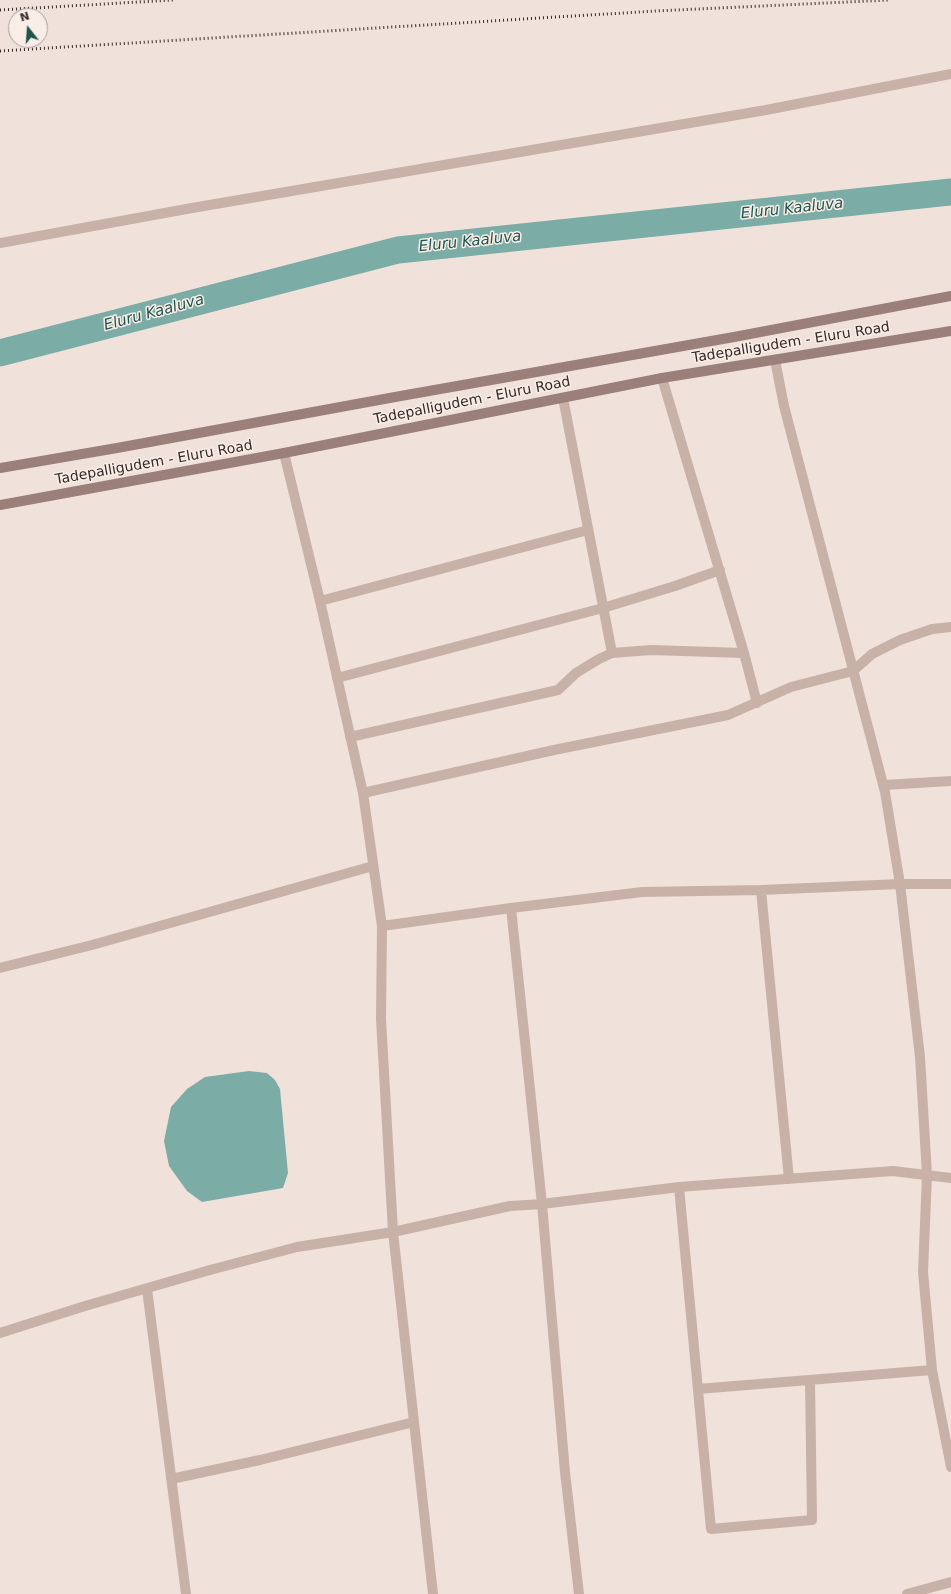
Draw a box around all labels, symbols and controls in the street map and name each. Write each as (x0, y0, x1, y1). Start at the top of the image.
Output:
north arrow (8, 8, 48, 48)
text: N (18, 9, 31, 25)
water label: Eluru Kaaluva (740, 195, 844, 223)
water label: Eluru Kaaluva (418, 228, 522, 256)
water label: Eluru Kaaluva (102, 291, 206, 335)
street label: Tadepalligudem - Eluru Road (691, 319, 891, 367)
street label: Tadepalligudem - Eluru Road (372, 374, 572, 428)
street label: Tadepalligudem - Eluru Road (54, 437, 254, 489)

